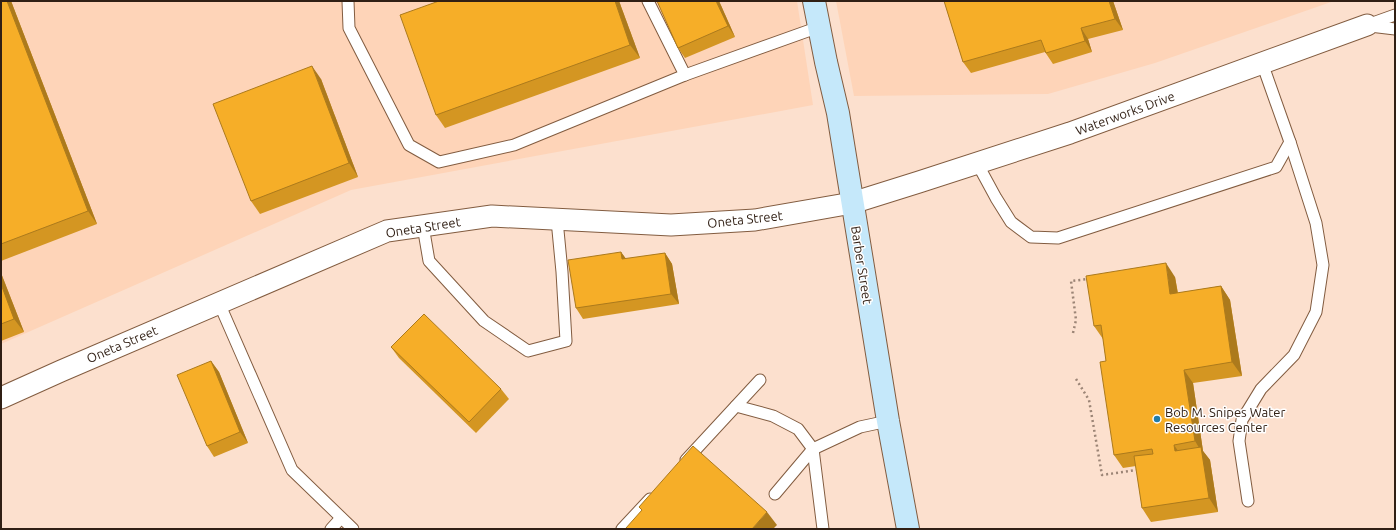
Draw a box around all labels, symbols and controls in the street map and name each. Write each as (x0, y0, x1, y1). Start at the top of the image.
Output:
street label: Waterworks Drive (1074, 89, 1176, 137)
street label: Oneta Street (707, 208, 783, 230)
street label: Oneta Street (385, 214, 461, 240)
street label: Barber Street (849, 225, 875, 305)
street label: Oneta Street (84, 323, 160, 365)
place label: Bob M. Snipes Water Resources Center (1165, 405, 1285, 434)
marker: Bob M. Snipes Water Resources Center (1152, 414, 1162, 424)

